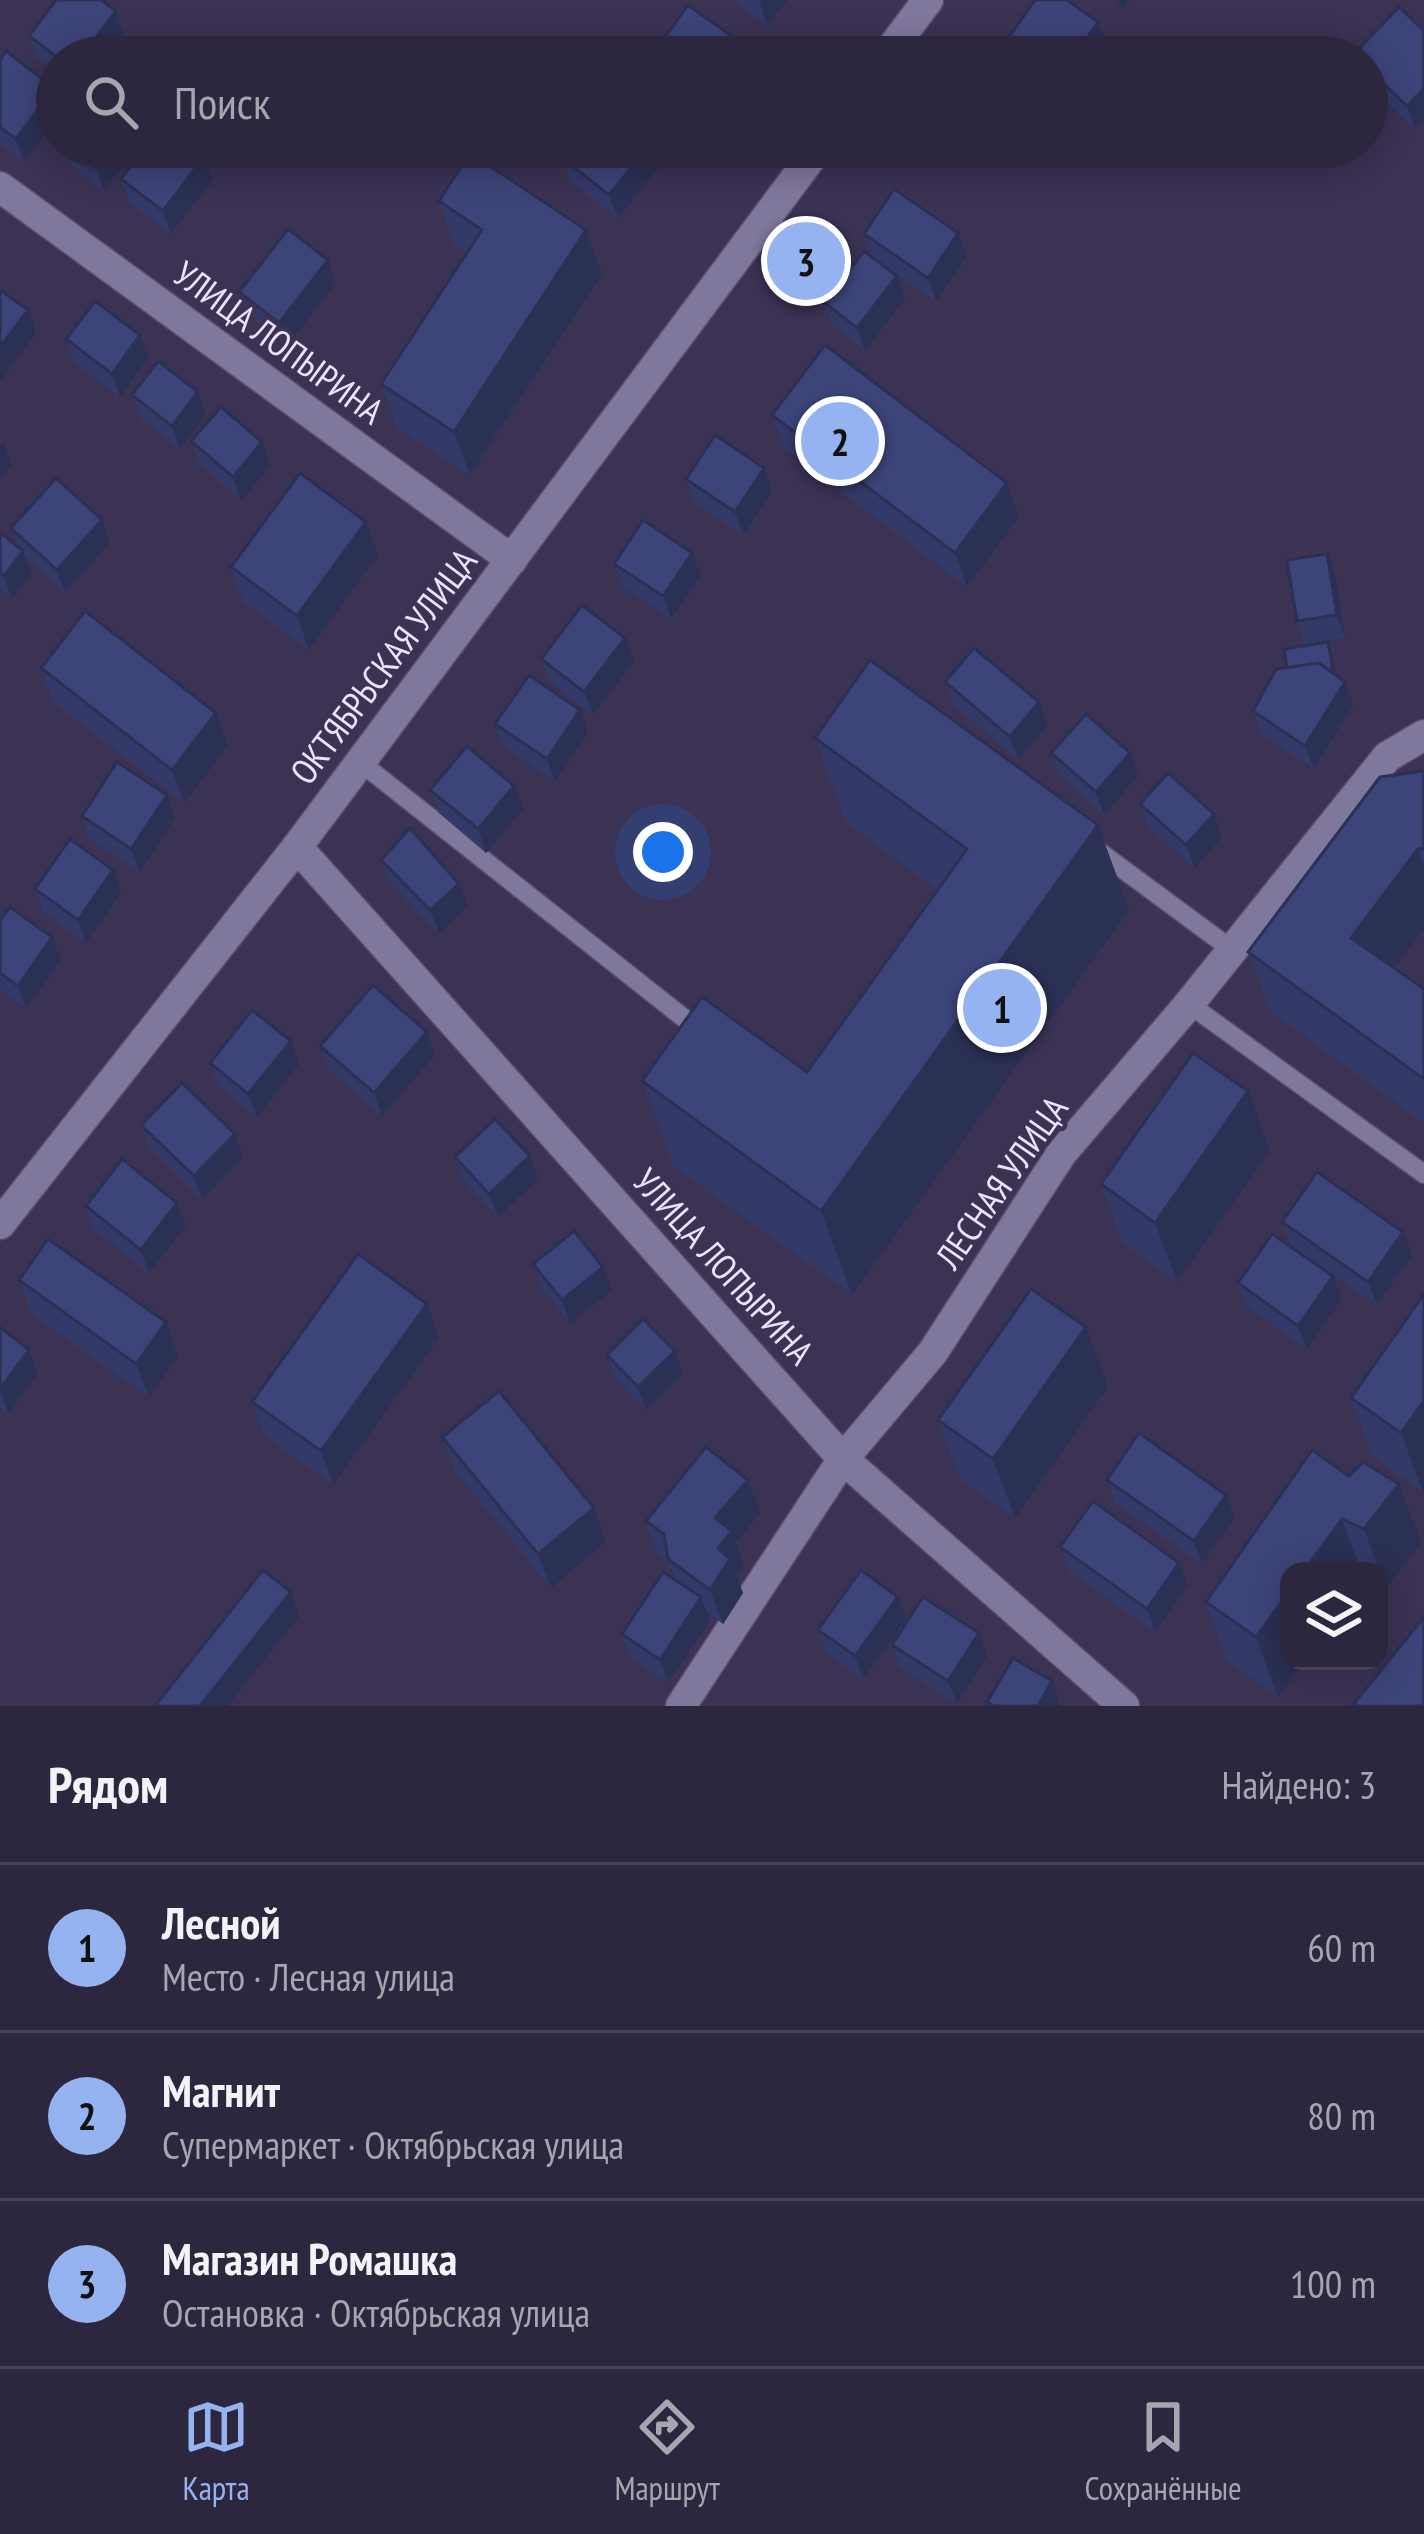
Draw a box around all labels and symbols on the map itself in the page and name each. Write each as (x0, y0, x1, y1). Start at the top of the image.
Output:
pin: 3 (767, 216, 845, 306)
street label: УЛИЦА ЛОПЫРИНА (165, 250, 393, 434)
pin: 2 (801, 396, 879, 486)
street label: ОКТЯБРЬСКАЯ УЛИЦА (279, 539, 487, 793)
your location (633, 822, 693, 882)
pin: 1 (963, 963, 1041, 1053)
street label: ЛЕСНАЯ УЛИЦА (924, 1087, 1078, 1278)
street label: УЛИЦА ЛОПЫРИНА (624, 1158, 824, 1374)

